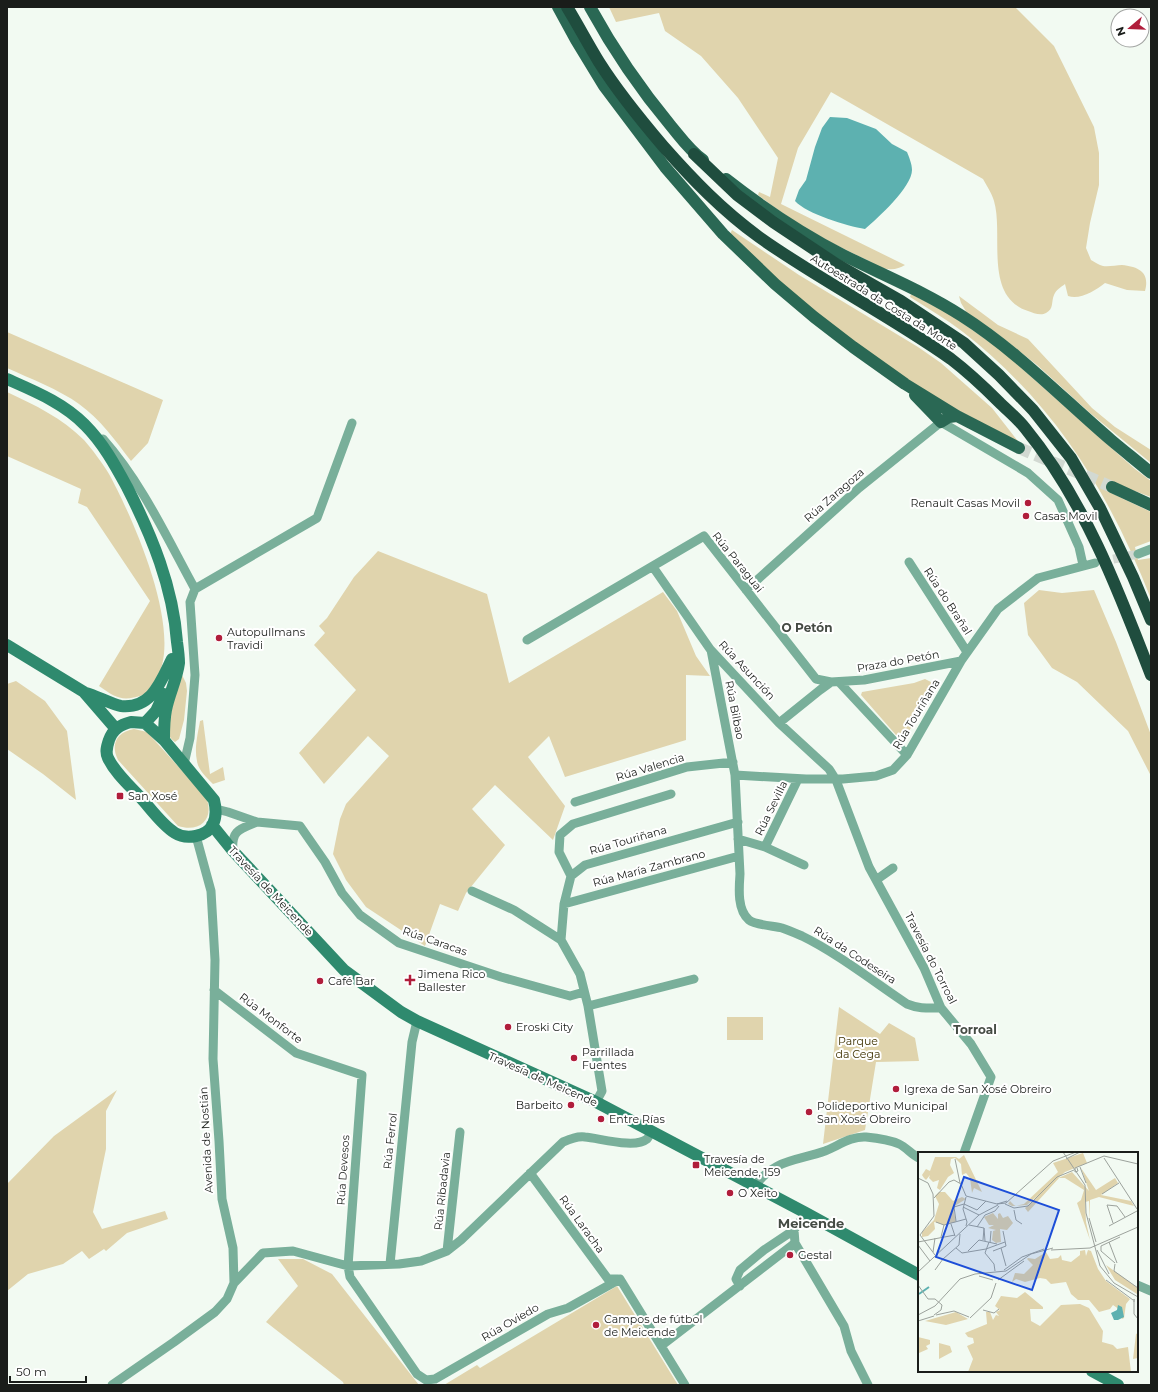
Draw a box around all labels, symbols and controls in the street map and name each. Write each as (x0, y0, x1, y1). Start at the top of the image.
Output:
north arrow (1110, 8, 1150, 48)
text: N (1112, 25, 1129, 38)
street label: Autoestrada da Costa da Morte (808, 251, 960, 353)
street label: Rúa Zaragoza (801, 465, 867, 525)
place label: Renault Casas Movil (910, 496, 1020, 510)
marker: Renault Casas Movil (1023, 498, 1033, 508)
place label: Casas Movil (1034, 509, 1097, 523)
marker: Casas Movil (1021, 511, 1031, 521)
street label: Rúa Paraguai (709, 529, 767, 595)
street label: Rúa do Brañal (921, 565, 975, 637)
district label: O Petón (782, 620, 832, 635)
place label: Autopullmans Travidi (227, 625, 306, 652)
marker: Autopullmans Travidi (214, 633, 224, 643)
street label: Rúa Asunción (716, 637, 778, 703)
street label: Praza do Petón (856, 647, 940, 675)
street label: Rúa Touriñana (889, 676, 943, 752)
street label: Rúa Bilbao (722, 679, 748, 741)
street label: Rúa Valencia (614, 750, 686, 784)
street label: Rúa Sevilla (752, 778, 790, 838)
place label: San Xosé (128, 789, 178, 803)
marker: San Xosé (115, 791, 125, 801)
street label: Rúa Touriñana (588, 822, 668, 858)
street label: Travesía de Meicende (226, 843, 317, 939)
street label: Rúa María Zambrano (591, 846, 707, 890)
street label: Travesía do Torroal (902, 910, 960, 1006)
street label: Rúa Caracas (401, 923, 470, 959)
street label: Rúa da Codeseira (811, 923, 899, 987)
place label: Jimena Rico Ballester (417, 967, 486, 994)
place label: Café Bar (328, 974, 375, 988)
marker: Jimena Rico Ballester (405, 975, 415, 985)
marker: Café Bar (315, 976, 325, 986)
street label: Rúa Monforte (237, 990, 306, 1047)
place label: Eroski City (516, 1020, 573, 1034)
marker: Eroski City (503, 1022, 513, 1032)
district label: Torroal (953, 1022, 997, 1037)
park label: Parque da Cega (835, 1034, 881, 1061)
place label: Parrillada Fuentes (582, 1045, 634, 1072)
street label: Travesía de Meicende (486, 1049, 600, 1110)
marker: Parrillada Fuentes (569, 1053, 579, 1063)
place label: Igrexa de San Xosé Obreiro (904, 1082, 1052, 1096)
marker: Igrexa de San Xosé Obreiro (891, 1084, 901, 1094)
street label: Avenida de Nostián (196, 1086, 216, 1194)
place label: Barbeito (516, 1098, 563, 1112)
place label: Polideportivo Municipal San Xosé Obreiro (817, 1099, 948, 1126)
marker: Barbeito (566, 1100, 576, 1110)
marker: Polideportivo Municipal San Xosé Obreiro (804, 1107, 814, 1117)
street label: Rúa Ferrol (380, 1112, 400, 1170)
place label: Entre Rías (609, 1112, 665, 1126)
marker: Entre Rías (596, 1114, 606, 1124)
street label: Rúa Devesos (334, 1134, 352, 1206)
street label: Rúa Ribadavia (431, 1151, 453, 1231)
place label: Travesía de Meicende, 159 (704, 1152, 781, 1179)
inset map (918, 1152, 1138, 1372)
marker: Travesía de Meicende, 159 (691, 1160, 701, 1170)
place label: O Xeito (738, 1186, 778, 1200)
marker: O Xeito (725, 1188, 735, 1198)
street label: Rúa Laracha (556, 1192, 608, 1256)
district label: Meicende (778, 1215, 844, 1231)
place label: Gestal (798, 1248, 832, 1262)
marker: Gestal (785, 1250, 795, 1260)
street label: Rúa Oviedo (479, 1300, 541, 1344)
place label: Campos de fútbol de Meicende (604, 1312, 702, 1339)
marker: Campos de fútbol de Meicende (591, 1320, 601, 1330)
scale bar (10, 1358, 86, 1384)
text: 50 m (16, 1364, 47, 1379)

